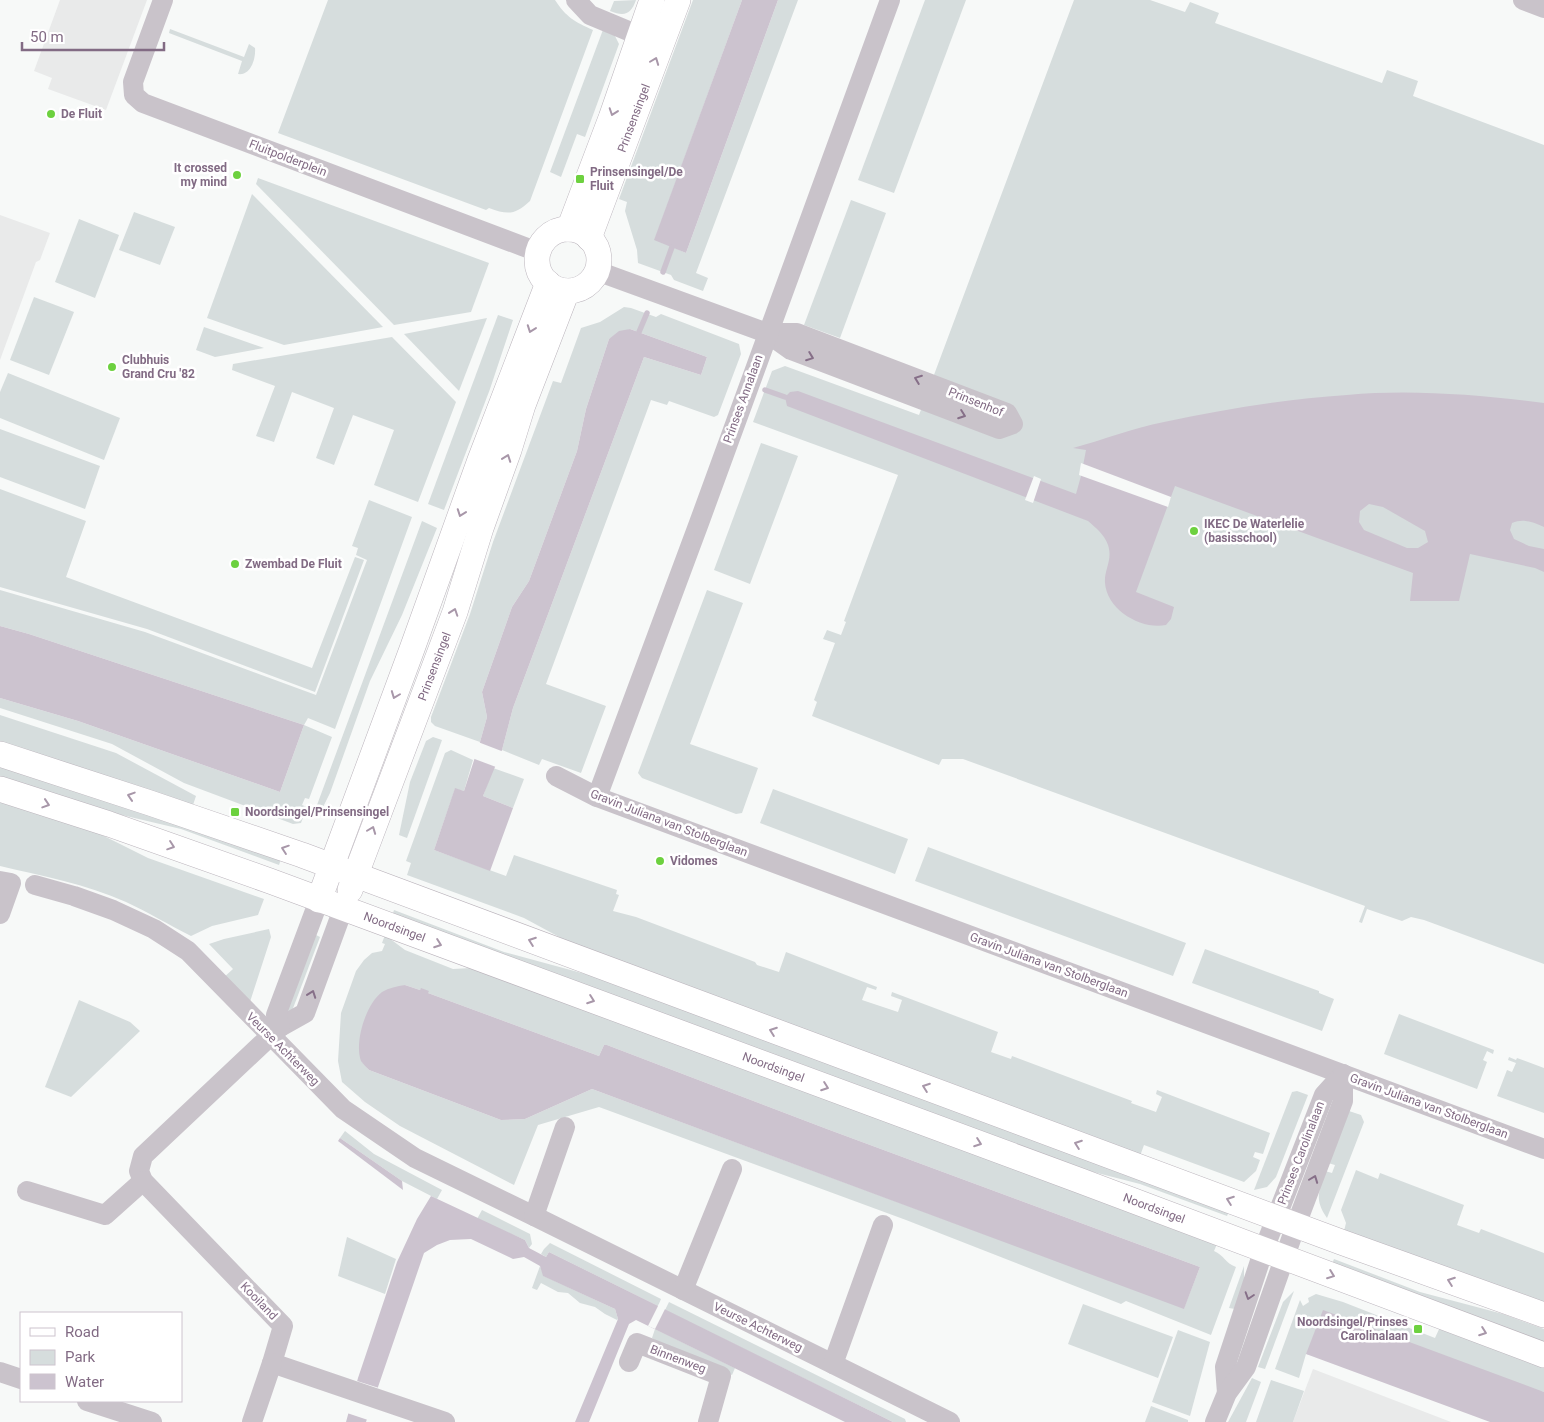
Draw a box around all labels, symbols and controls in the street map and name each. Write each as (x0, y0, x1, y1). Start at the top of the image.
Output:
scale bar (22, 20, 165, 52)
text: 50 m (30, 28, 64, 46)
one-way arrow (649, 57, 659, 66)
street label: Prinsensingel (615, 82, 653, 154)
place label: De Fluit (61, 107, 102, 121)
marker: De Fluit (45, 108, 57, 120)
one-way arrow (609, 108, 619, 116)
street label: Fluitpolderplein (247, 137, 329, 179)
place label: It crossed my mind (174, 161, 227, 189)
place label: Prinsensingel/De Fluit (590, 165, 683, 193)
marker: It crossed my mind (231, 169, 243, 181)
marker: Prinsensingel/De Fluit (574, 173, 586, 185)
one-way arrow (527, 324, 537, 332)
one-way arrow (805, 351, 814, 361)
place label: Clubhuis Grand Cru '82 (122, 353, 195, 381)
street label: Prinses Annalaan (720, 353, 766, 445)
marker: Clubhuis Grand Cru '82 (106, 361, 118, 373)
one-way arrow (914, 375, 923, 385)
street label: Prinsenhof (946, 385, 1006, 420)
one-way arrow (957, 409, 965, 419)
one-way arrow (501, 454, 511, 463)
one-way arrow (457, 509, 467, 517)
place label: IKEC De Waterlelie (basisschool) (1204, 517, 1305, 545)
marker: IKEC De Waterlelie (basisschool) (1188, 525, 1200, 537)
place label: Zwembad De Fluit (245, 557, 342, 571)
marker: Zwembad De Fluit (229, 558, 241, 570)
one-way arrow (449, 608, 459, 617)
street label: Prinsensingel (415, 630, 454, 703)
one-way arrow (391, 690, 401, 698)
street label: Gravin Juliana van Stolberglaan (588, 786, 750, 860)
one-way arrow (128, 792, 136, 802)
one-way arrow (42, 798, 50, 808)
place label: Noordsingel/Prinsensingel (245, 805, 389, 819)
marker: Noordsingel/Prinsensingel (229, 806, 241, 818)
one-way arrow (366, 826, 376, 834)
one-way arrow (166, 840, 175, 850)
one-way arrow (281, 845, 290, 855)
place label: Vidomes (670, 854, 718, 868)
marker: Vidomes (654, 855, 666, 867)
street label: Noordsingel (362, 909, 427, 945)
street label: Gravin Juliana van Stolberglaan (968, 930, 1130, 1000)
one-way arrow (528, 937, 536, 947)
one-way arrow (433, 938, 442, 948)
one-way arrow (306, 991, 316, 999)
one-way arrow (586, 994, 594, 1004)
street label: Veurse Achterweg (244, 1010, 322, 1088)
one-way arrow (769, 1027, 778, 1037)
street label: Noordsingel (741, 1049, 806, 1085)
street label: Gravin Juliana van Stolberglaan (1348, 1071, 1510, 1141)
one-way arrow (821, 1081, 829, 1091)
one-way arrow (922, 1083, 930, 1093)
street label: Prinses Carolinalaan (1275, 1099, 1327, 1207)
one-way arrow (973, 1137, 982, 1147)
one-way arrow (1074, 1140, 1083, 1150)
one-way arrow (1308, 1175, 1318, 1184)
street label: Noordsingel (1121, 1190, 1187, 1226)
one-way arrow (1227, 1196, 1235, 1206)
one-way arrow (1326, 1269, 1335, 1279)
one-way arrow (1447, 1277, 1456, 1287)
street label: Kooiland (238, 1279, 280, 1323)
one-way arrow (1244, 1291, 1254, 1299)
street label: Veurse Achterweg (711, 1299, 805, 1355)
legend (20, 1312, 182, 1402)
place label: Noordsingel/Prinses Carolinalaan (1297, 1315, 1408, 1343)
text: Road (65, 1323, 99, 1341)
marker: Noordsingel/Prinses Carolinalaan (1412, 1323, 1424, 1335)
one-way arrow (1478, 1326, 1487, 1336)
street label: Binnenweg (648, 1342, 708, 1376)
text: Park (65, 1348, 96, 1366)
text: Water (65, 1373, 104, 1391)

